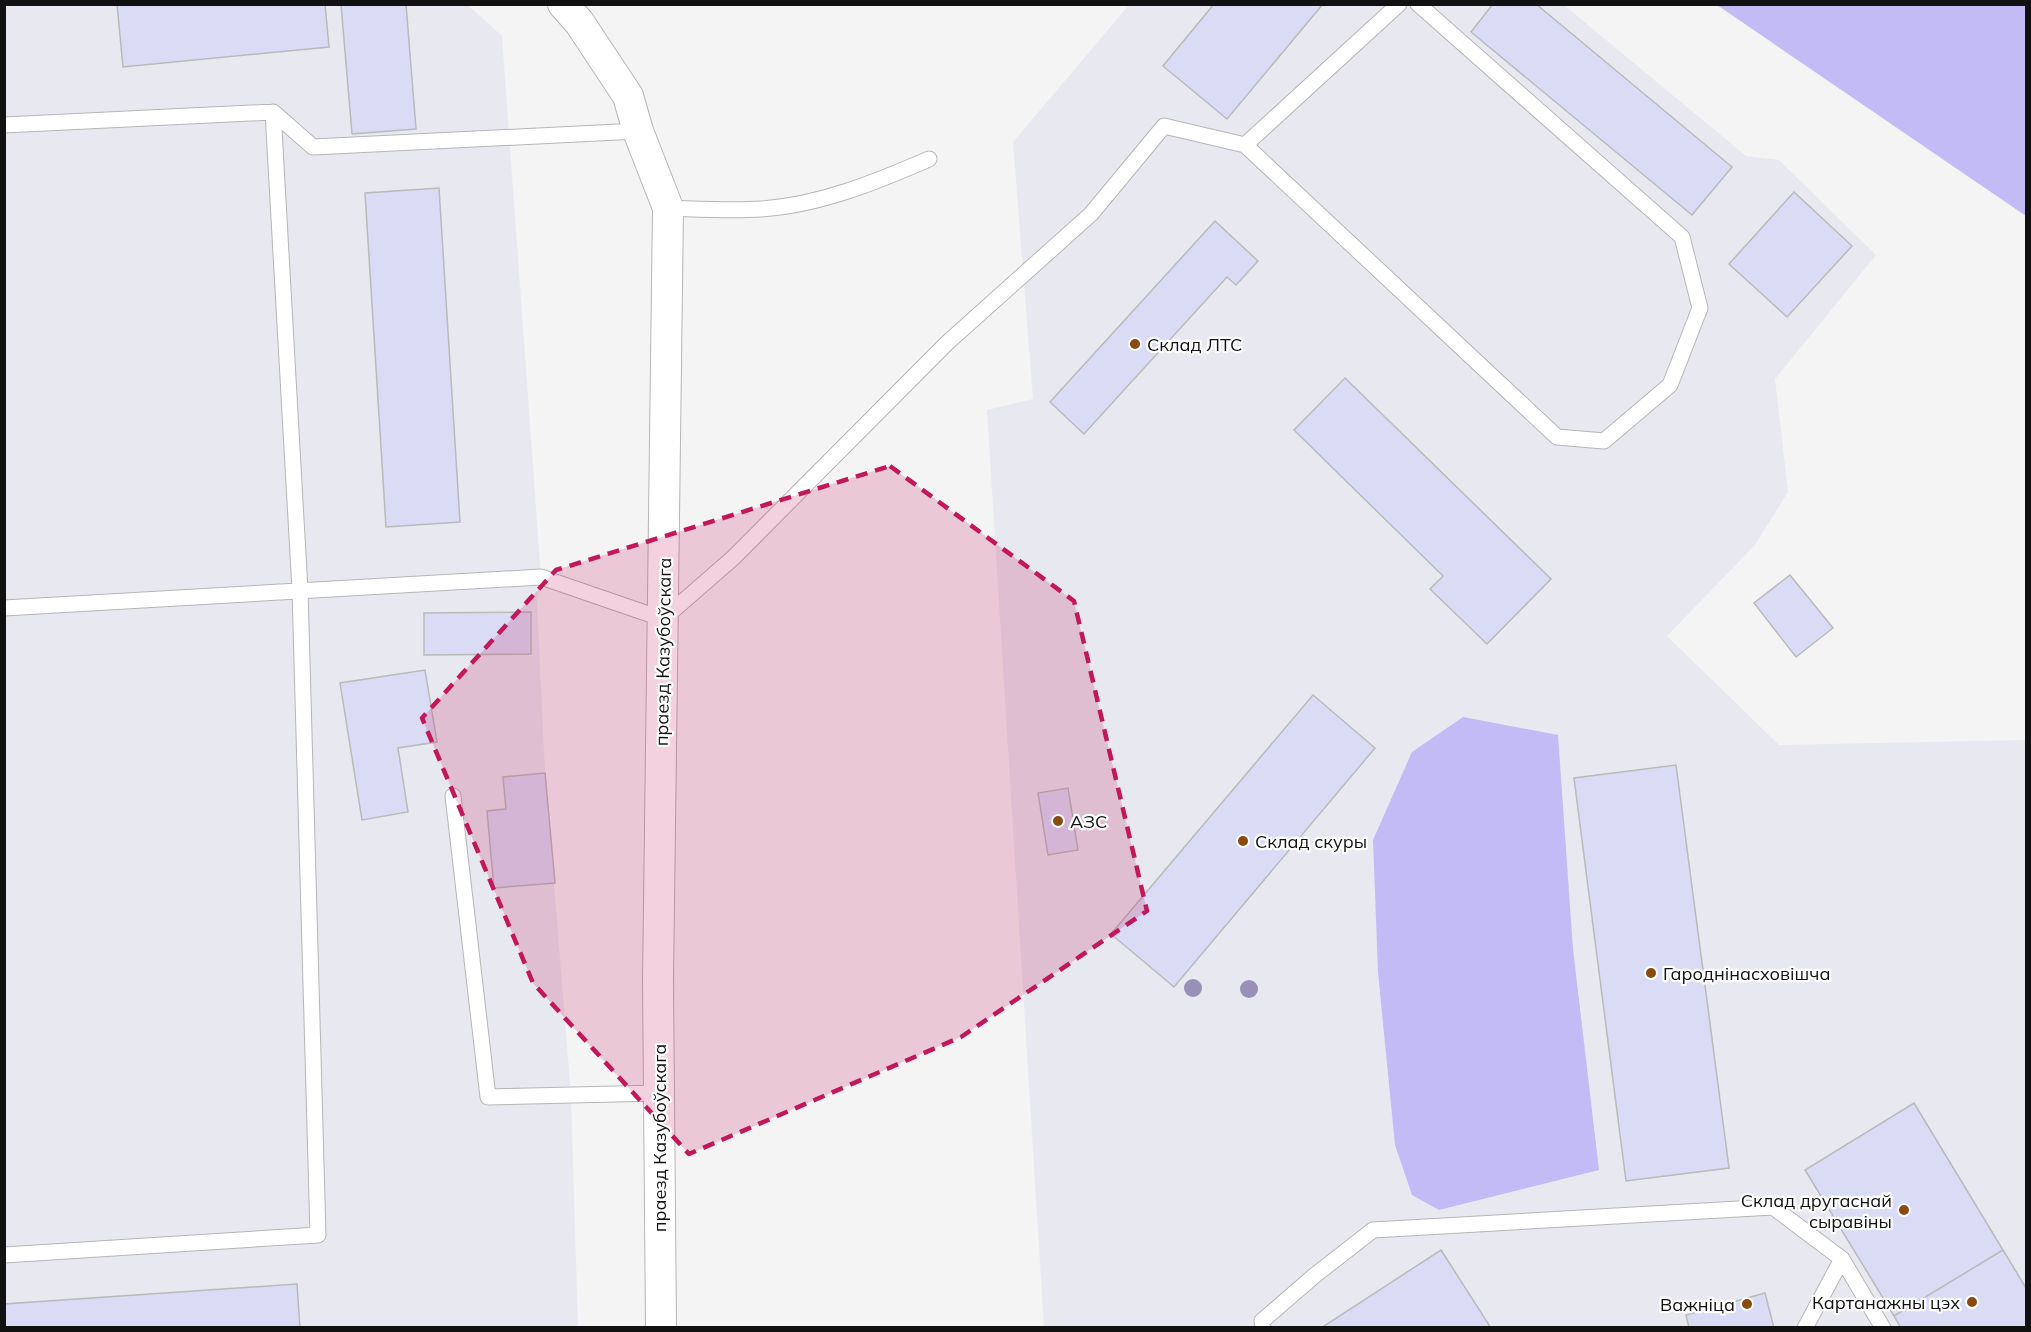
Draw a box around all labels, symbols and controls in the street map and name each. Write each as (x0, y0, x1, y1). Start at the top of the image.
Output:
place label: Склад ЛТС (1147, 333, 1242, 356)
marker: Склад ЛТС (1128, 337, 1142, 351)
street label: праезд Казубоўскага (650, 558, 676, 746)
place label: АЗС (1070, 810, 1107, 833)
marker: АЗС (1051, 814, 1065, 828)
place label: Склад скуры (1255, 830, 1367, 853)
marker: Склад скуры (1236, 834, 1250, 848)
place label: Гароднінасховішча (1663, 962, 1830, 985)
marker: Гароднінасховішча (1644, 966, 1658, 980)
street label: праезд Казубоўскага (648, 1044, 671, 1232)
place label: Склад другаснай сыравіны (1741, 1189, 1892, 1233)
marker: Склад другаснай сыравіны (1897, 1203, 1911, 1217)
place label: Картанажны цэх (1812, 1291, 1960, 1314)
place label: Важніца (1660, 1293, 1735, 1316)
marker: Картанажны цэх (1965, 1295, 1979, 1309)
marker: Важніца (1740, 1297, 1754, 1311)

